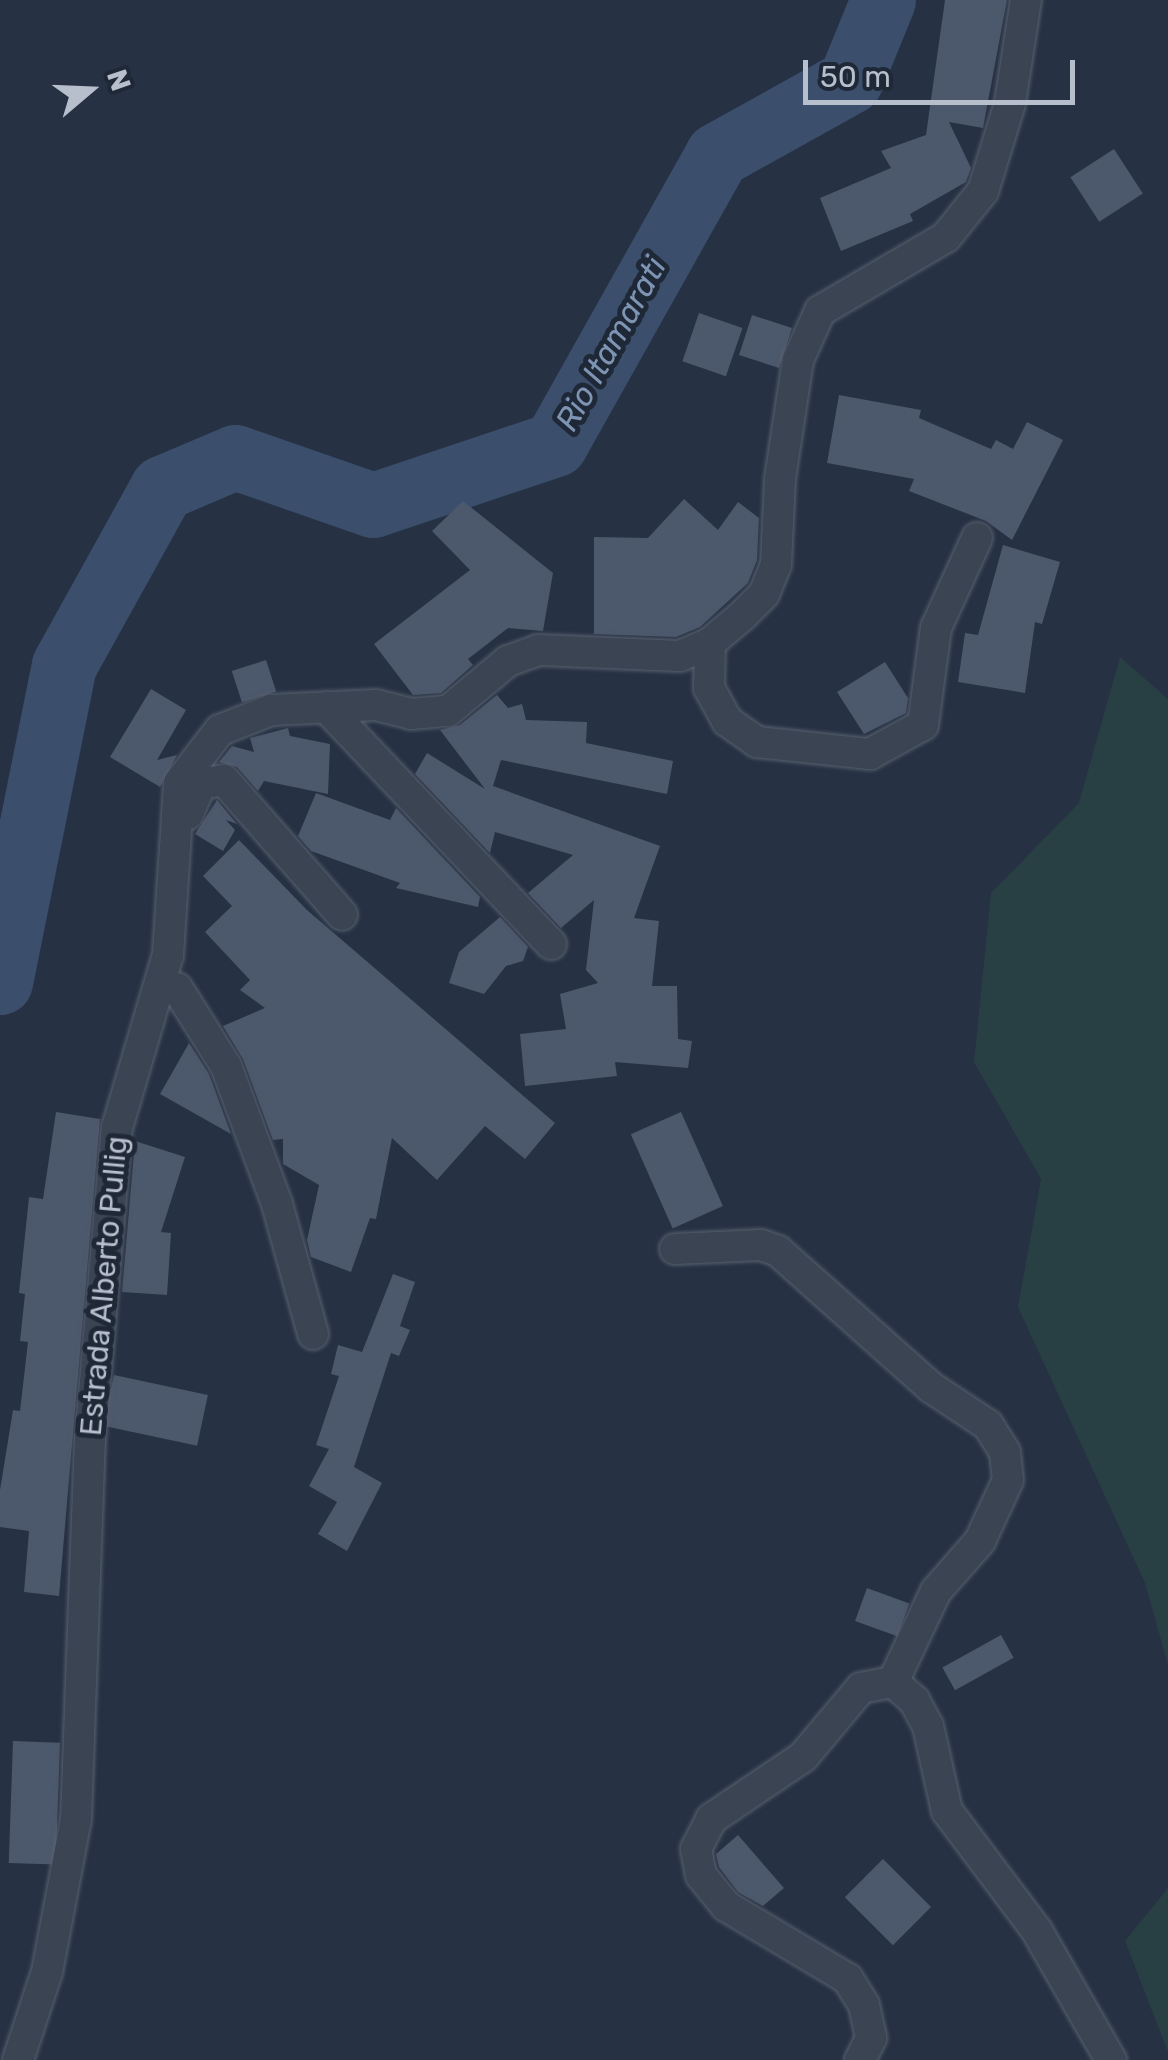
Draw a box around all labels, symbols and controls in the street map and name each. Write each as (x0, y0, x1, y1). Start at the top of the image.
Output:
north arrow (40, 40, 140, 140)
scale bar (808, 40, 1080, 102)
text: 50 m (820, 59, 891, 95)
text: N (100, 65, 138, 95)
water label: Rio Itamarati (547, 250, 675, 438)
street label: Estrada Alberto Pullig (73, 1134, 135, 1438)

